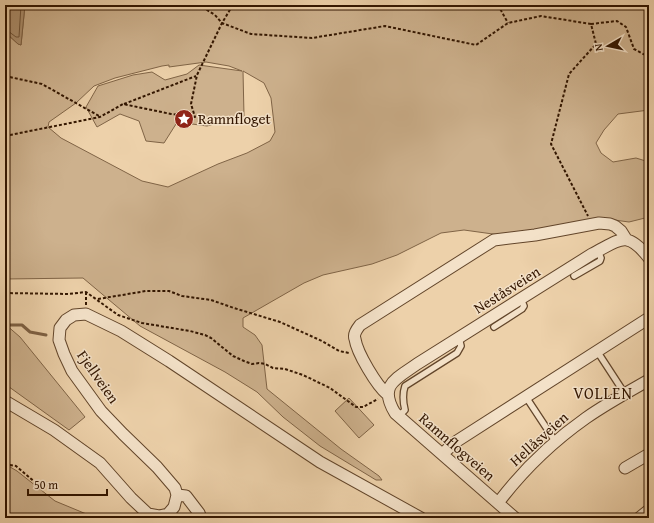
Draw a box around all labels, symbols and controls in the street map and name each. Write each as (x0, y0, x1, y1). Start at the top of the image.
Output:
north arrow (588, 26, 628, 66)
text: N (590, 42, 607, 52)
place icon: Ramnfloget (173, 108, 195, 130)
place label: Ramnfloget (198, 108, 272, 129)
street label: Neståsveien (469, 261, 545, 318)
street label: Fjellveien (72, 346, 125, 408)
district label: VOLLEN (573, 381, 633, 405)
street label: Hellåsveien (505, 406, 573, 471)
street label: Ramnflogveien (415, 408, 500, 486)
scale bar (28, 471, 107, 497)
text: 50 m (34, 476, 58, 493)

